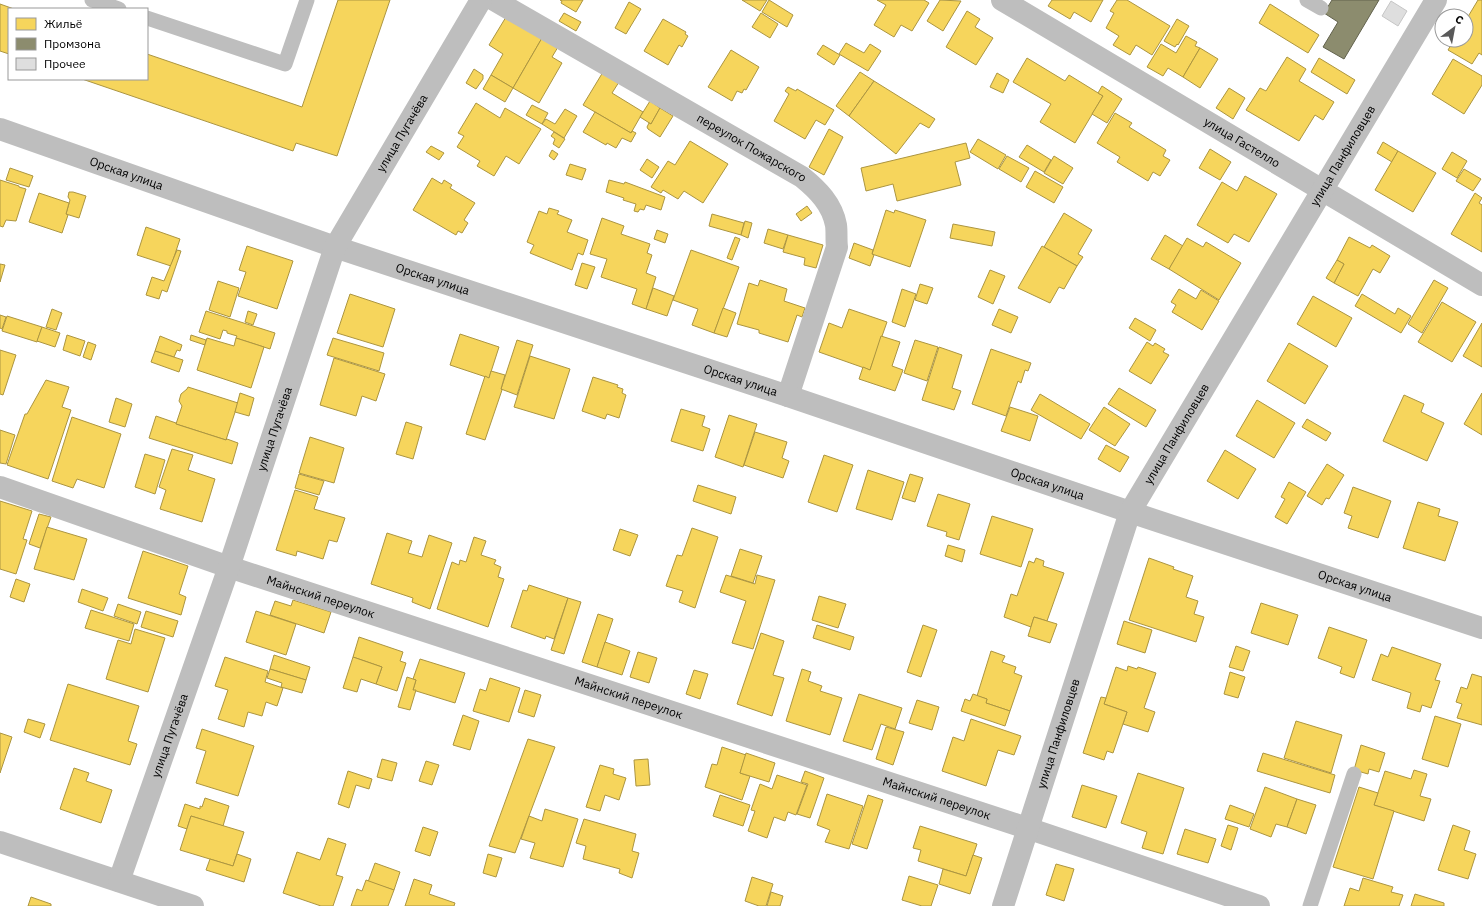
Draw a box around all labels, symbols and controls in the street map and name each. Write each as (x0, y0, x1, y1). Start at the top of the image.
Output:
legend (8, 8, 148, 80)
north arrow (1434, 8, 1474, 48)
text: С (1453, 12, 1466, 27)
text: Жильё (44, 16, 83, 31)
text: Промзона (44, 36, 101, 51)
text: Прочее (44, 56, 86, 71)
street label: улица Пугачёва (373, 91, 431, 175)
street label: улица Панфиловцев (1307, 102, 1378, 209)
street label: переулок Пожарского (694, 110, 810, 185)
street label: улица Гастелло (1201, 114, 1283, 171)
street label: Орская улица (88, 153, 166, 193)
street label: Орская улица (394, 260, 472, 298)
street label: Орская улица (702, 361, 780, 399)
street label: улица Панфиловцев (1140, 381, 1212, 487)
street label: улица Пугачёва (253, 384, 295, 473)
street label: Орская улица (1009, 464, 1087, 503)
street label: Орская улица (1316, 566, 1395, 605)
street label: Майнский переулок (265, 572, 377, 621)
street label: Майнский переулок (573, 673, 685, 722)
street label: улица Панфиловцев (1033, 677, 1083, 790)
street label: улица Пугачёва (148, 691, 191, 779)
street label: Майнский переулок (881, 773, 993, 823)

